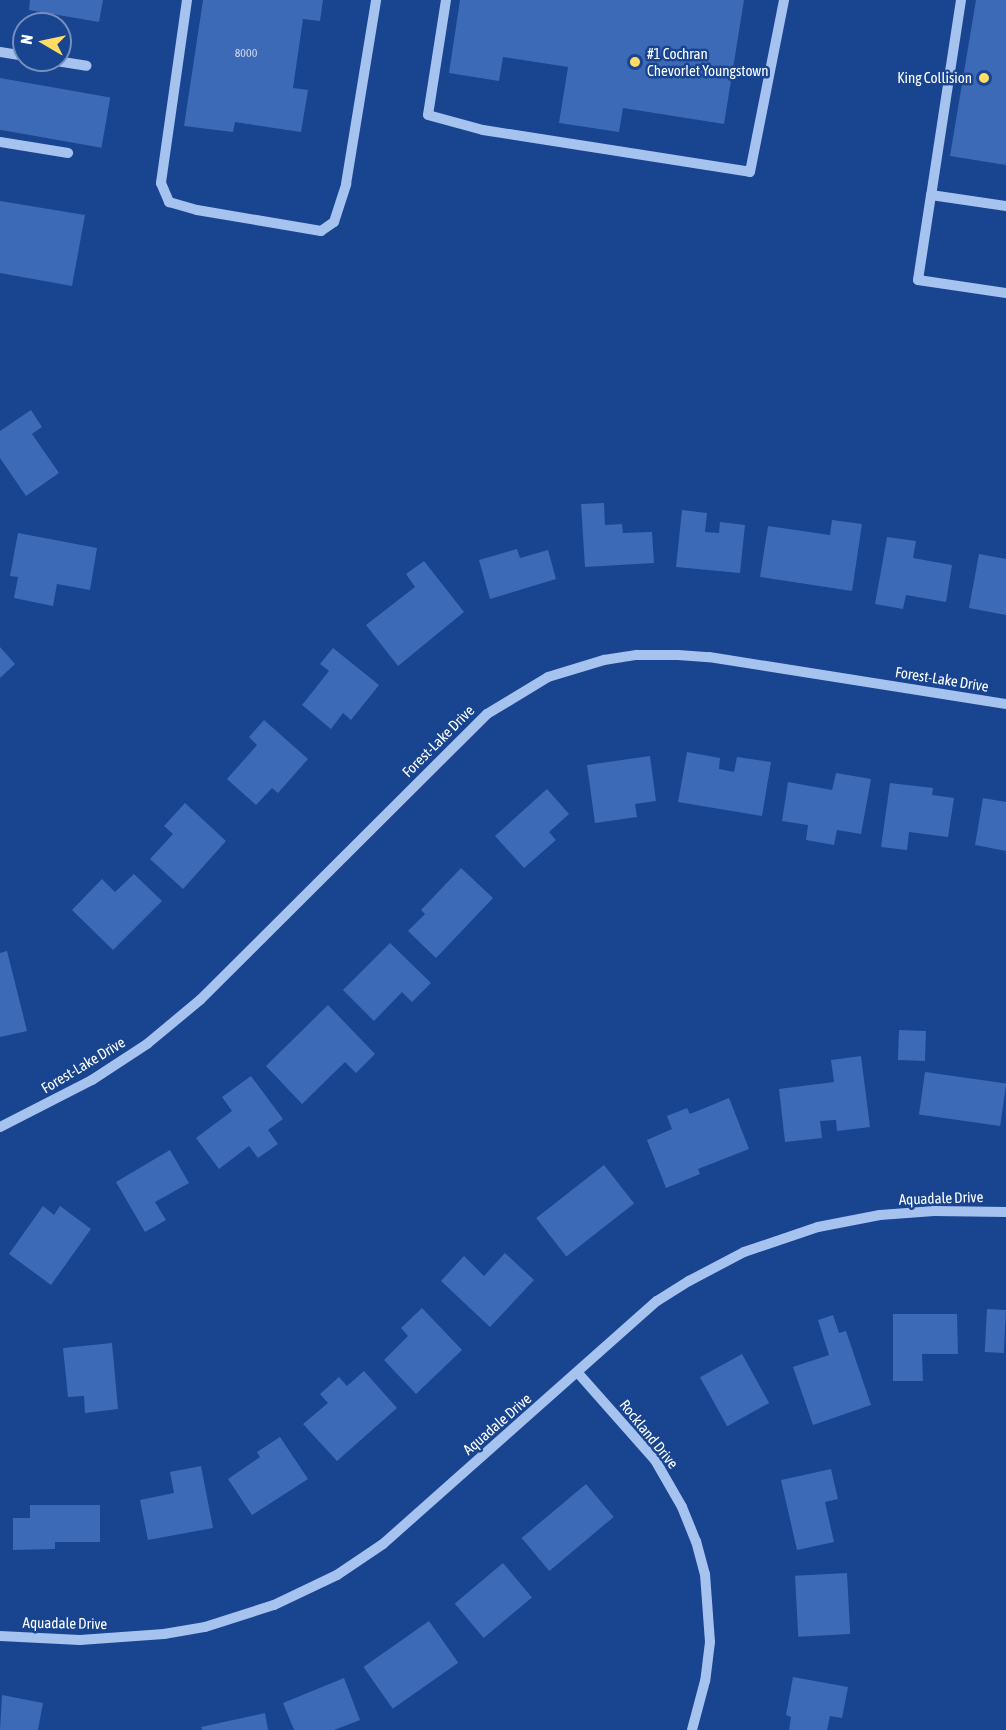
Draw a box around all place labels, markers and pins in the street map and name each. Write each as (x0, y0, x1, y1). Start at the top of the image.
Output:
place label: #1 Cochran Chevorlet Youngstown (647, 44, 769, 79)
marker: #1 Cochran Chevorlet Youngstown (628, 55, 642, 69)
place label: King Collision (897, 69, 972, 87)
marker: King Collision (977, 71, 991, 85)

